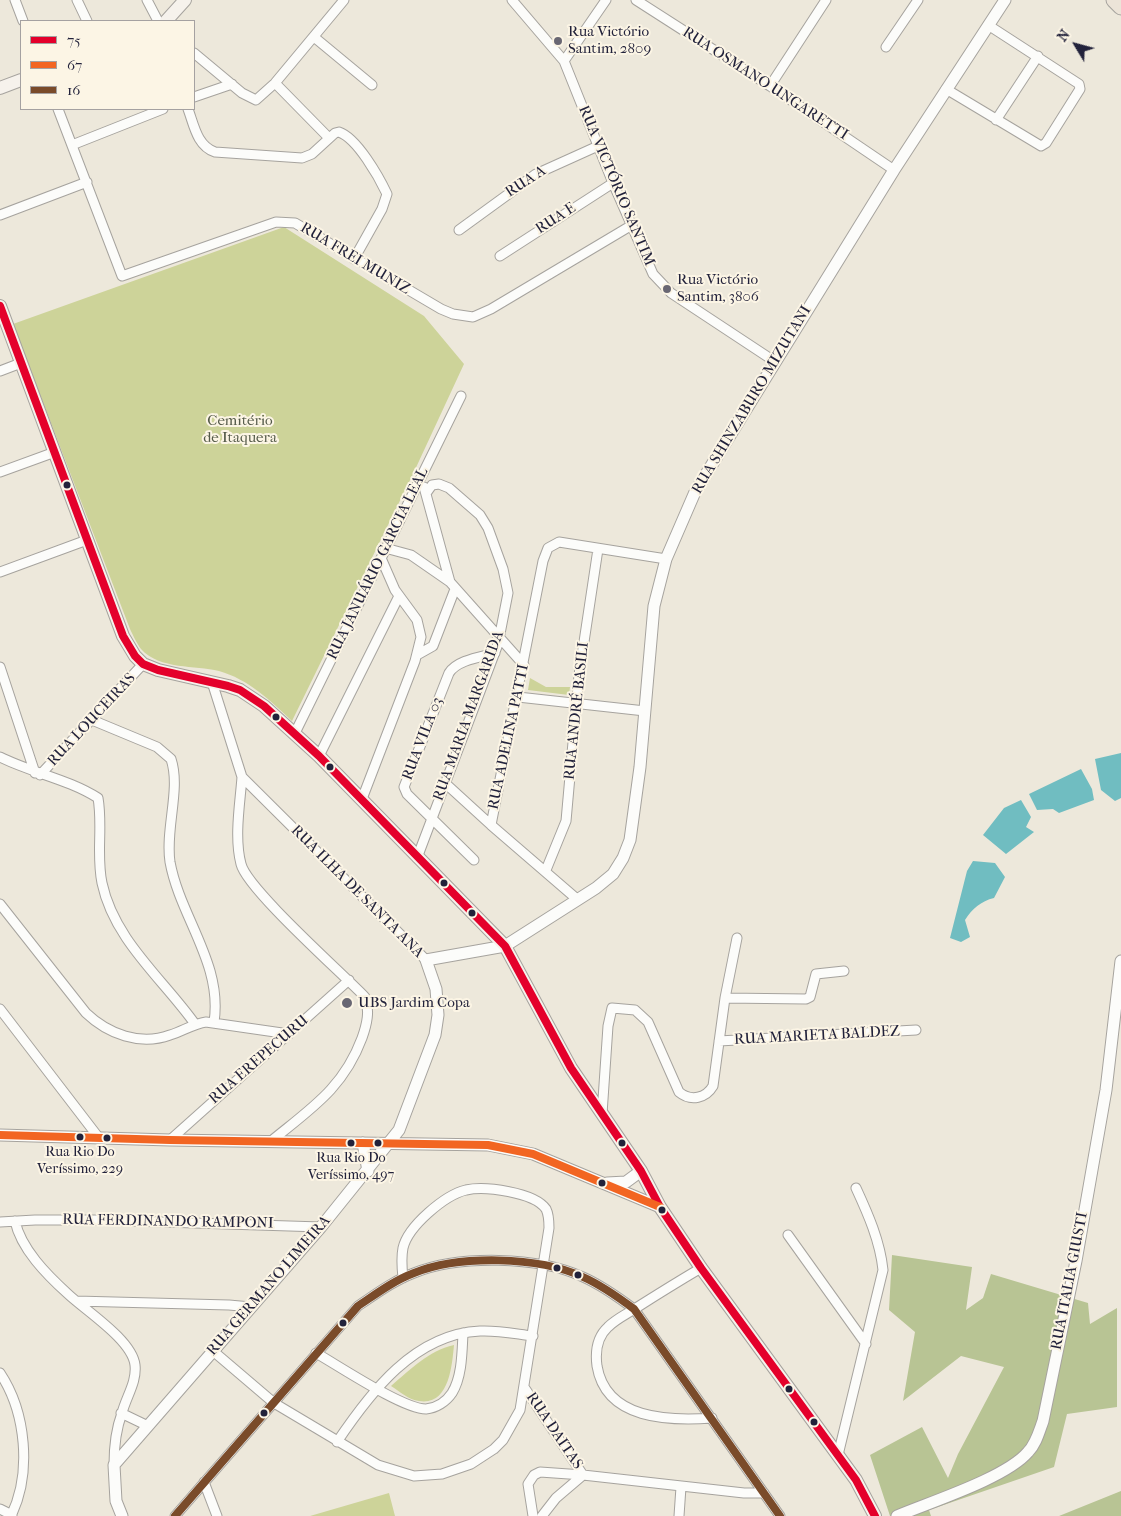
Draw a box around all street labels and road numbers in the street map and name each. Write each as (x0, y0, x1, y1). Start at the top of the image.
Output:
street label: RUA OSMANO UNGARETTI (679, 24, 851, 144)
street label: RUA VICTÓRIO SANTIM (574, 103, 658, 269)
street label: RUA A (502, 162, 550, 202)
street label: RUA E (533, 199, 579, 239)
street label: RUA FREI MUNIZ (297, 219, 413, 299)
street label: RUA SHINZABURO MIZUTANI (689, 303, 815, 497)
street label: RUA JANUÁRIO GARCIA LEAL (324, 465, 432, 663)
street label: RUA MARIA MARGARIDA (430, 628, 508, 804)
street label: RUA ANDRÉ BASILI (561, 641, 593, 781)
street label: RUA ADELINA PATTI (485, 663, 533, 811)
street label: RUA LOUCEIRAS (44, 670, 140, 770)
street label: RUA VILA 03 (399, 695, 447, 783)
street label: RUA ILHA DE SANTA ANA (287, 822, 427, 962)
street label: RUA EREPECURU (206, 1012, 312, 1108)
street label: RUA MARIETA BALDEZ (734, 1023, 900, 1049)
street label: RUA FERDINANDO RAMPONI (62, 1211, 274, 1233)
street label: RUA ITALIA GIUSTI (1048, 1211, 1092, 1351)
street label: RUA GERMANO LIMEIRA (203, 1212, 335, 1360)
street label: RUA DAITAS (522, 1389, 586, 1473)

